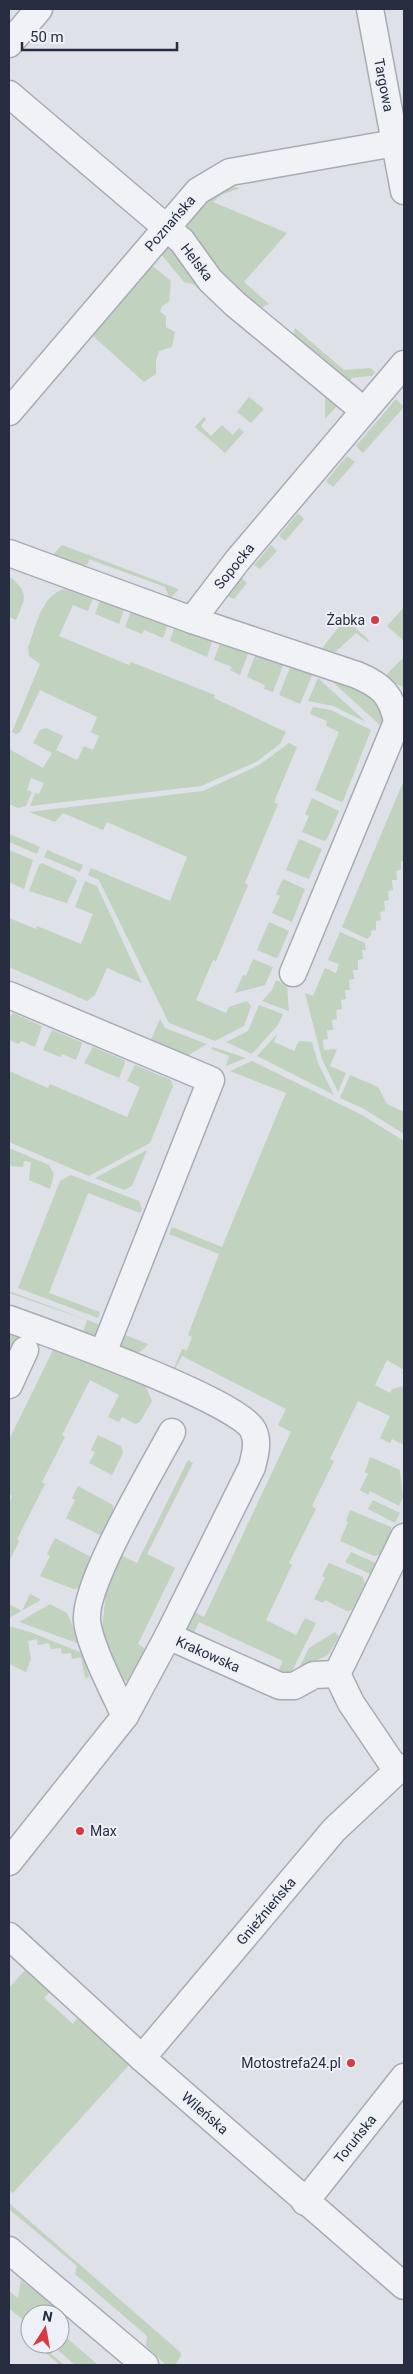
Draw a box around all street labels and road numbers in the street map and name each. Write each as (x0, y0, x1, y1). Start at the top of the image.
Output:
street label: Targowa (371, 57, 397, 113)
street label: Poznańska (141, 192, 199, 254)
street label: Helska (178, 240, 216, 284)
street label: Sopocka (211, 540, 257, 592)
street label: Krakowska (173, 1633, 243, 1675)
street label: Gnieźnieńska (233, 1874, 299, 1948)
street label: Wileńska (178, 2088, 232, 2138)
street label: Toruńska (331, 2112, 379, 2166)

